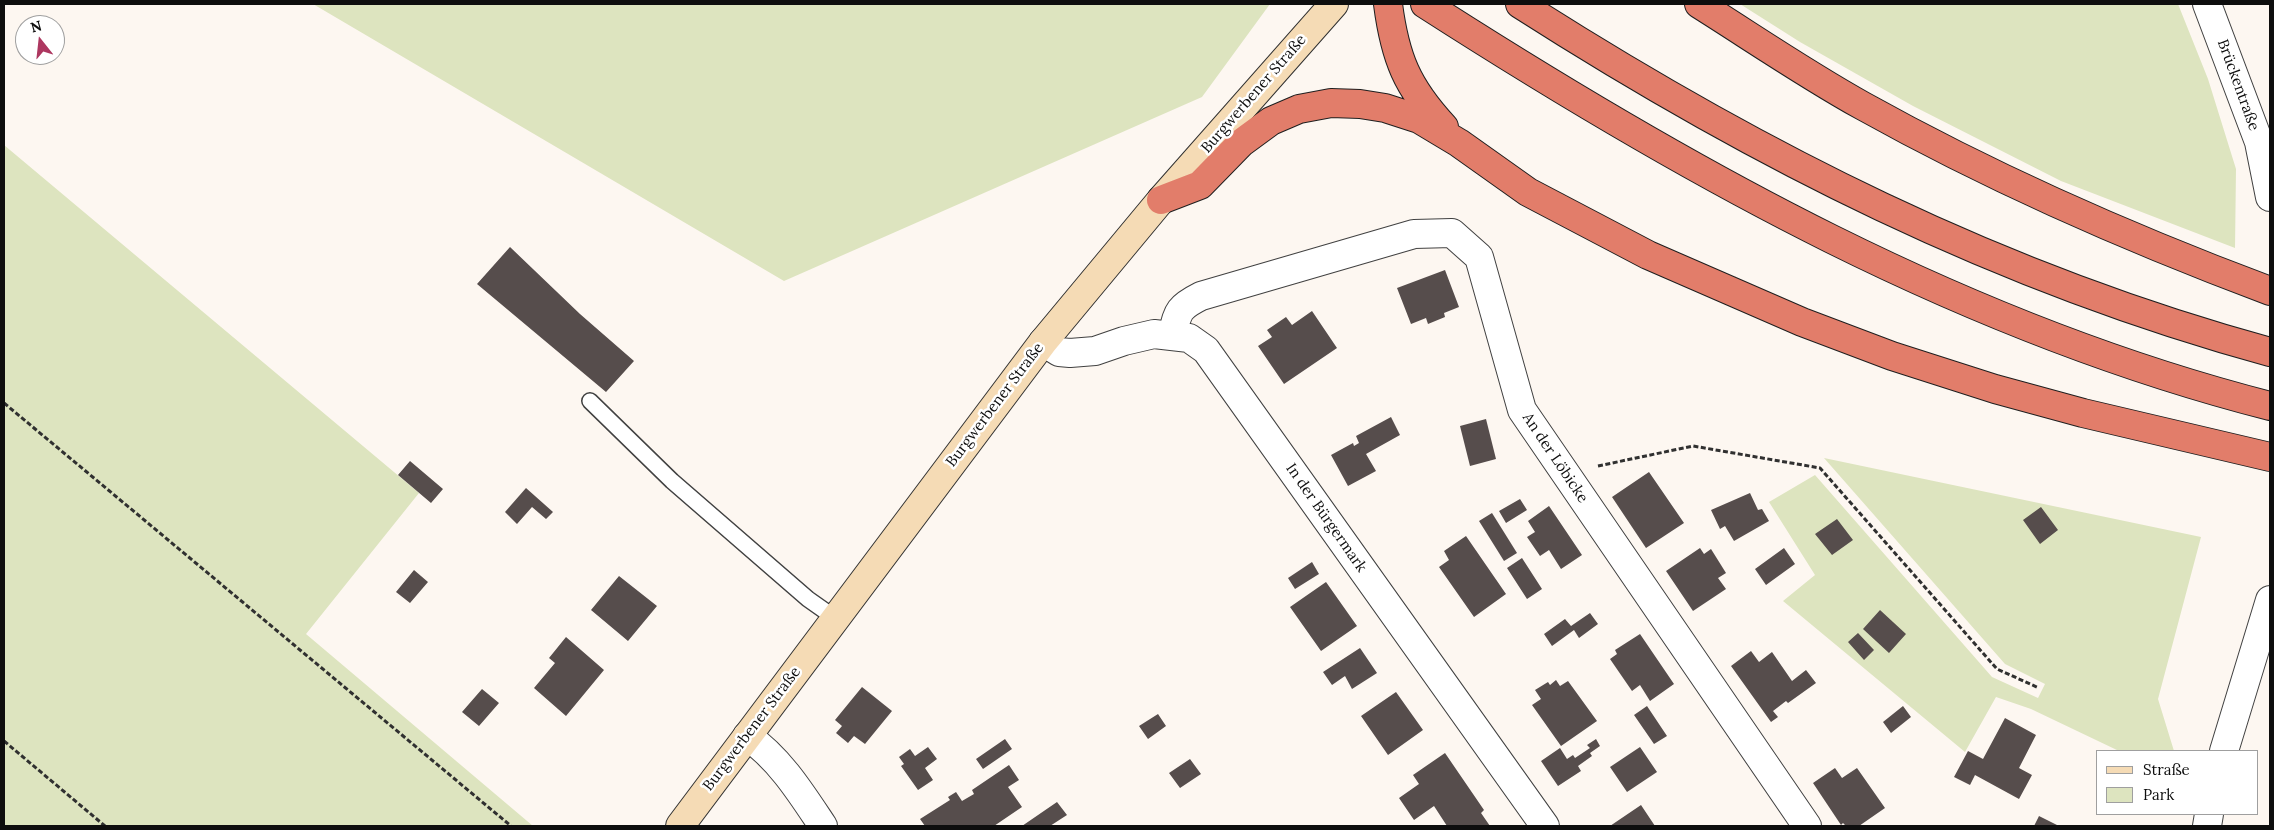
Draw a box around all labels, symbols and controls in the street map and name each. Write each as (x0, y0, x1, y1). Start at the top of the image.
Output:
north arrow (15, 15, 65, 65)
text: N (28, 16, 44, 37)
street label: Burgwerbener Straße (1198, 31, 1310, 157)
street label: Brückentraße (2213, 37, 2263, 133)
street label: Burgwerbener Straße (942, 339, 1048, 471)
street label: An der Löbicke (1518, 410, 1592, 506)
street label: In der Bürgermark (1282, 460, 1370, 576)
street label: Burgwerbener Straße (699, 663, 805, 795)
legend (2096, 750, 2259, 815)
text: Straße (2143, 760, 2190, 779)
text: Park (2143, 785, 2174, 804)

